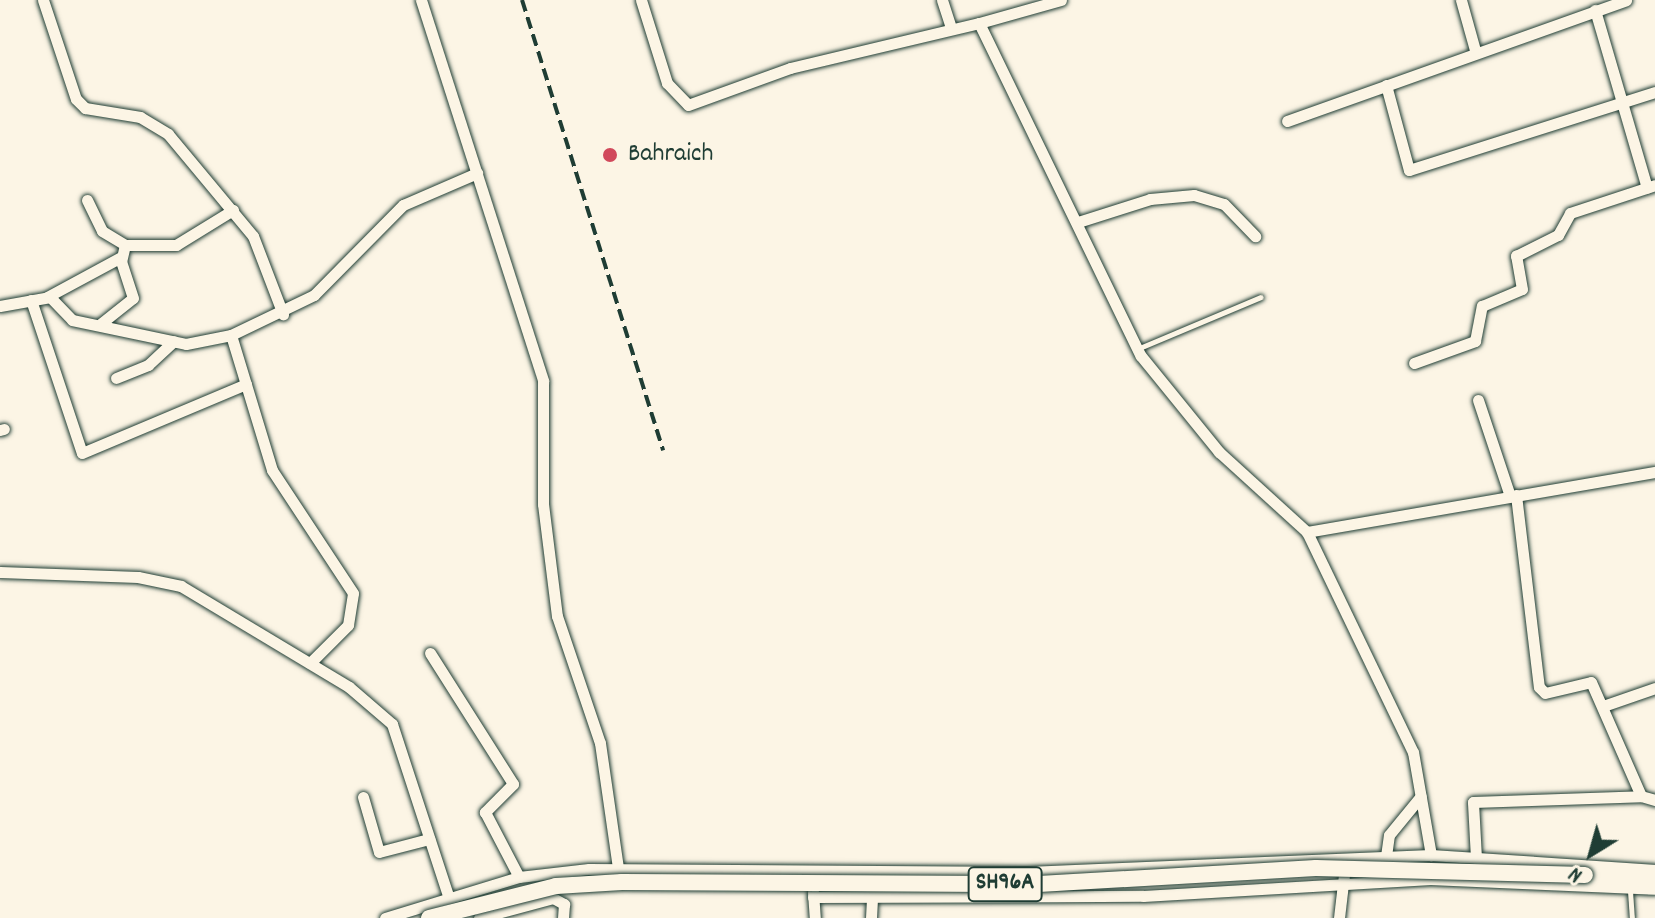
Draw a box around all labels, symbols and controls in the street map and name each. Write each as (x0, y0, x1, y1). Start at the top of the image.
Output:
place label: Bahraich (628, 139, 713, 171)
marker: Bahraich (599, 144, 621, 166)
north arrow (1551, 814, 1631, 894)
text: N (1563, 858, 1590, 889)
road number: SH96A (967, 864, 1043, 904)

